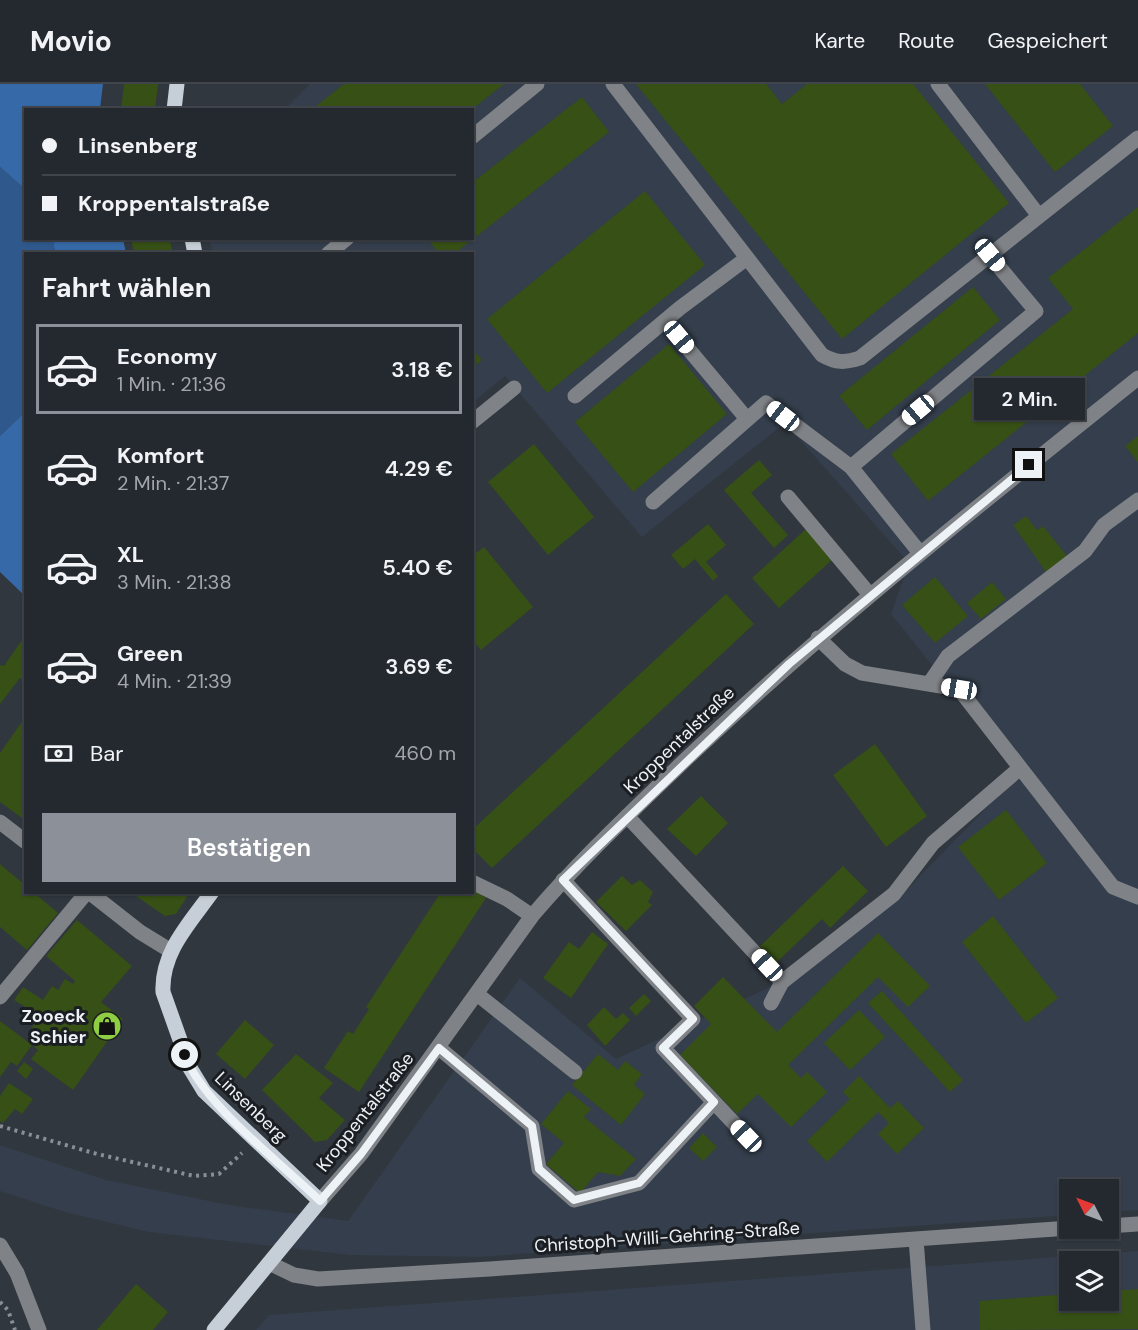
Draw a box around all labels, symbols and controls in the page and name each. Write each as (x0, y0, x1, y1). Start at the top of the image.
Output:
text: Movio (30, 23, 112, 60)
text: Karte (814, 27, 865, 55)
text: Route (898, 27, 954, 55)
text: Gespeichert (987, 27, 1108, 55)
text: Linsenberg (78, 131, 198, 160)
text: Kroppentalstraße (78, 189, 270, 218)
car (972, 235, 1008, 275)
text: Fahrt wählen (42, 270, 212, 305)
car (661, 317, 697, 357)
icon: car (45, 342, 99, 396)
text: Economy (117, 342, 217, 371)
text: 3.18 € (391, 355, 453, 384)
text: 1 Min. · 21:36 (117, 371, 226, 397)
callout: 2 Min. (974, 378, 1084, 420)
text: 2 Min. (1002, 386, 1057, 412)
car (898, 392, 938, 428)
car (763, 398, 803, 434)
icon: car (45, 441, 99, 495)
text: Komfort (117, 441, 204, 470)
route end (1015, 451, 1042, 478)
text: 4.29 € (385, 454, 453, 483)
text: 2 Min. · 21:37 (117, 470, 229, 496)
icon: car (45, 540, 99, 594)
text: XL (117, 540, 144, 569)
text: 5.40 € (382, 553, 453, 582)
text: 3 Min. · 21:38 (117, 569, 232, 595)
icon: car (45, 639, 99, 693)
text: Green (117, 639, 183, 668)
text: 3.69 € (385, 652, 453, 681)
text: 4 Min. · 21:39 (117, 668, 232, 694)
car (940, 677, 978, 701)
street label: Kroppentalstraße (618, 681, 740, 799)
icon: cash (42, 737, 75, 770)
text: Bar (90, 739, 123, 768)
text: 460 m (394, 740, 456, 766)
button: Bestätigen (42, 813, 456, 882)
car (748, 946, 786, 984)
place label: Zooeck Schier (21, 1004, 87, 1049)
shop icon: Zooeck Schier (91, 1010, 123, 1042)
route start (171, 1041, 198, 1068)
street label: Kroppentalstraße (311, 1047, 419, 1177)
street label: Linsenberg (210, 1067, 292, 1147)
car (727, 1117, 765, 1155)
north arrow (1059, 1179, 1119, 1239)
map controls (1059, 1179, 1119, 1311)
street label: Christoph-Willi-Gehring-Straße (534, 1216, 800, 1258)
button: layers (1059, 1251, 1119, 1311)

